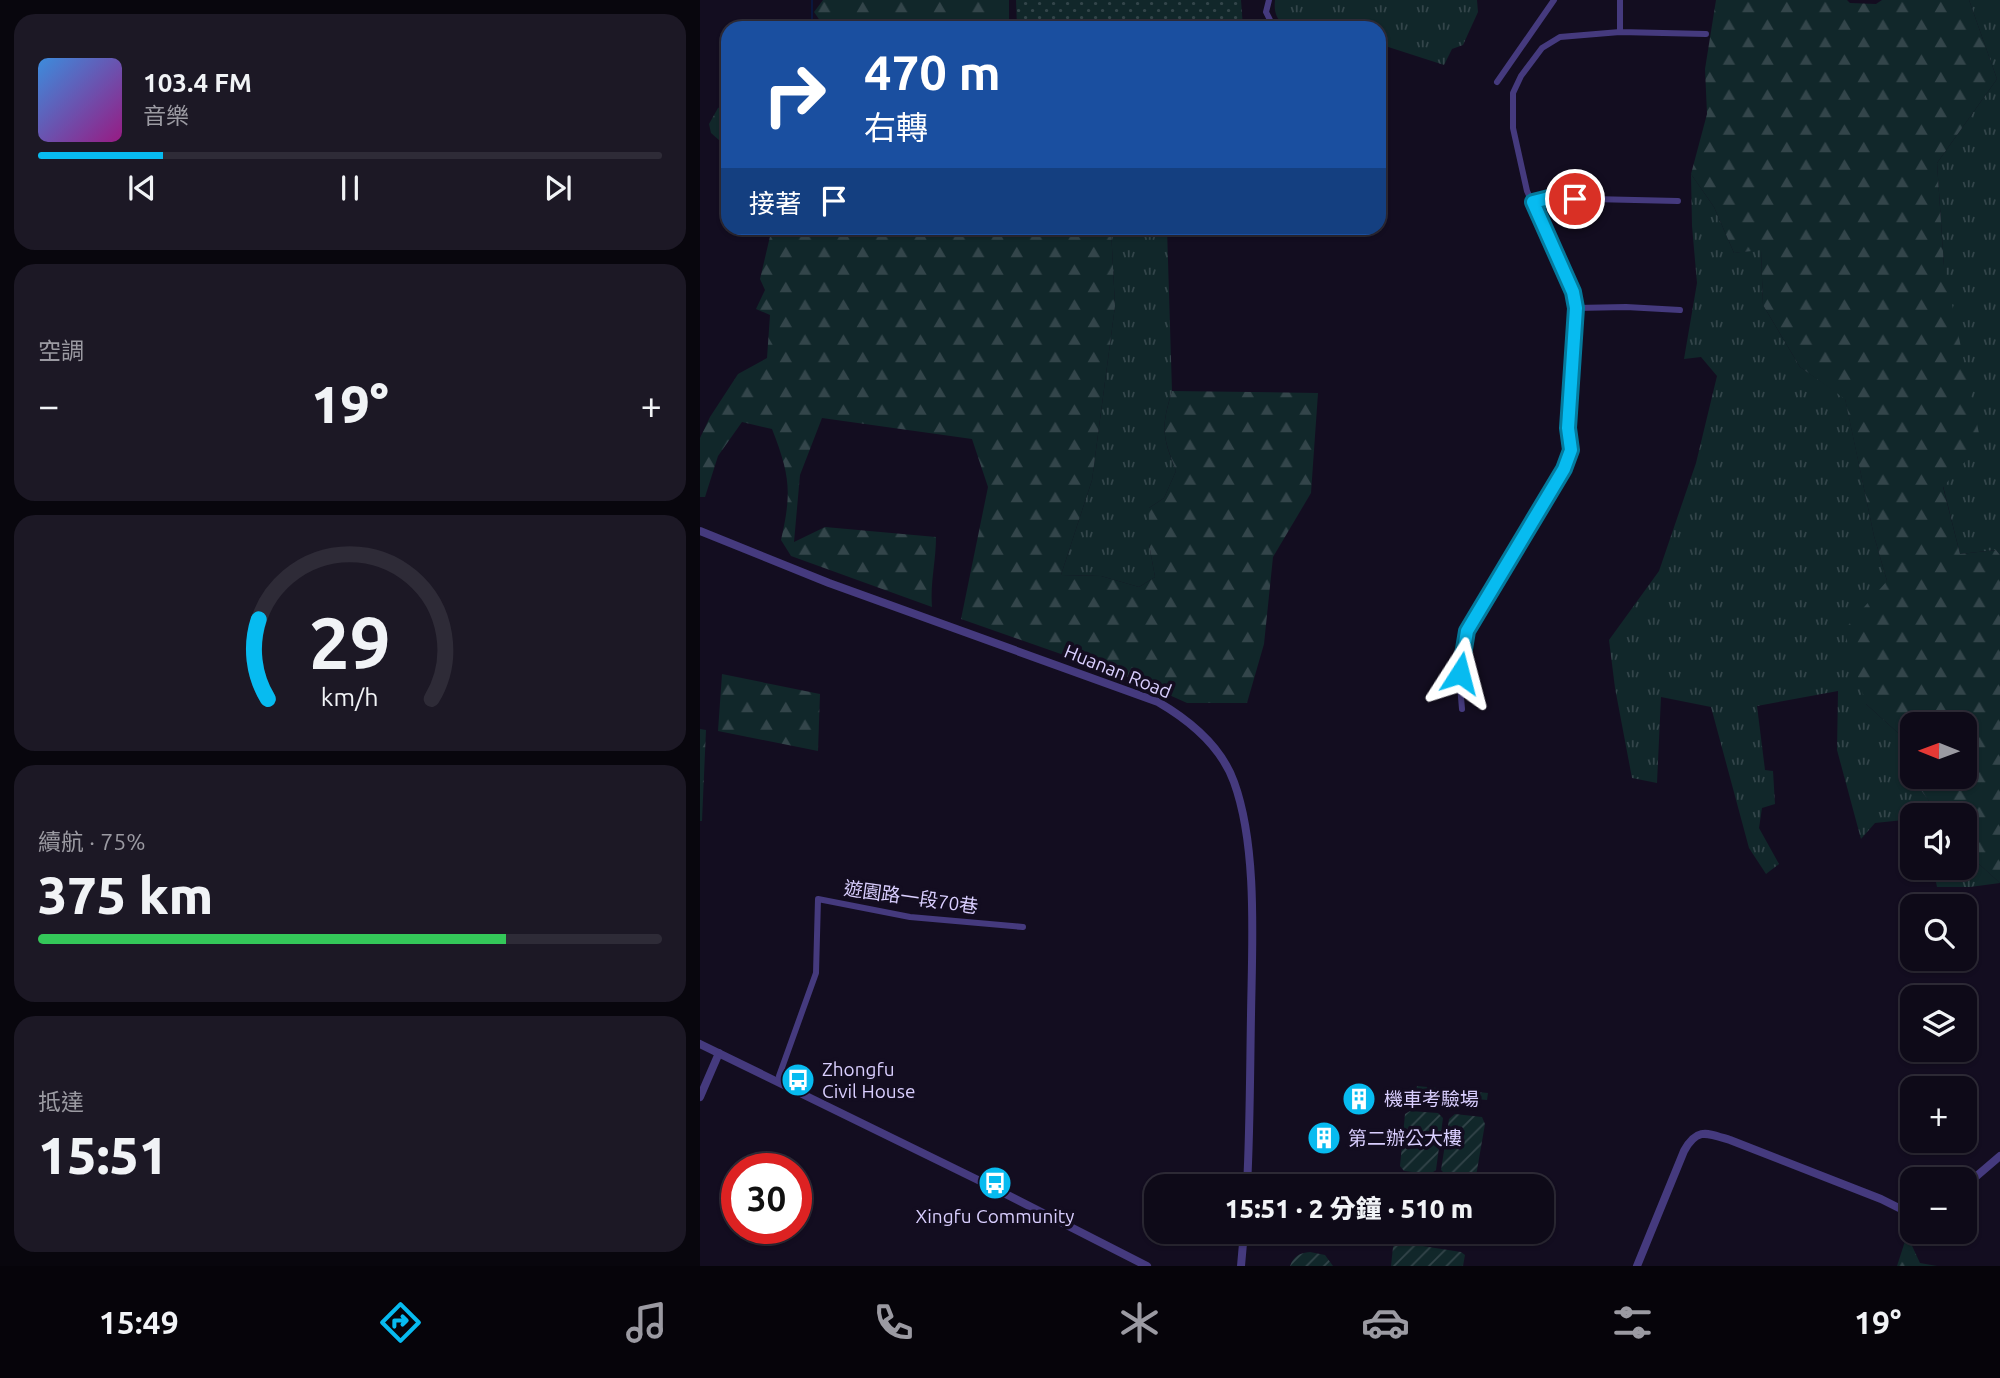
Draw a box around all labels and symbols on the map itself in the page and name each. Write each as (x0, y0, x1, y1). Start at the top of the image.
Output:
pin (1545, 169, 1605, 229)
position arrow (1423, 636, 1497, 710)
street label: Huanan Road (1061, 640, 1175, 702)
north arrow (1900, 712, 1978, 789)
street label: 遊園路一段70巷 (842, 877, 980, 917)
place label: Zhongfu Civil House (822, 1058, 915, 1102)
bus stop icon: Zhongfu Civil House (779, 1061, 817, 1099)
building icon: 機車考驗場 (1340, 1080, 1378, 1118)
place label: 機車考驗場 (1384, 1088, 1479, 1110)
building icon: 第二辦公大樓 (1305, 1119, 1343, 1157)
place label: 第二辦公大樓 (1348, 1127, 1462, 1149)
speed limit sign: 30 (721, 1153, 812, 1244)
bus stop icon: Xingfu Community (976, 1164, 1014, 1202)
place label: Xingfu Community (915, 1205, 1075, 1227)

